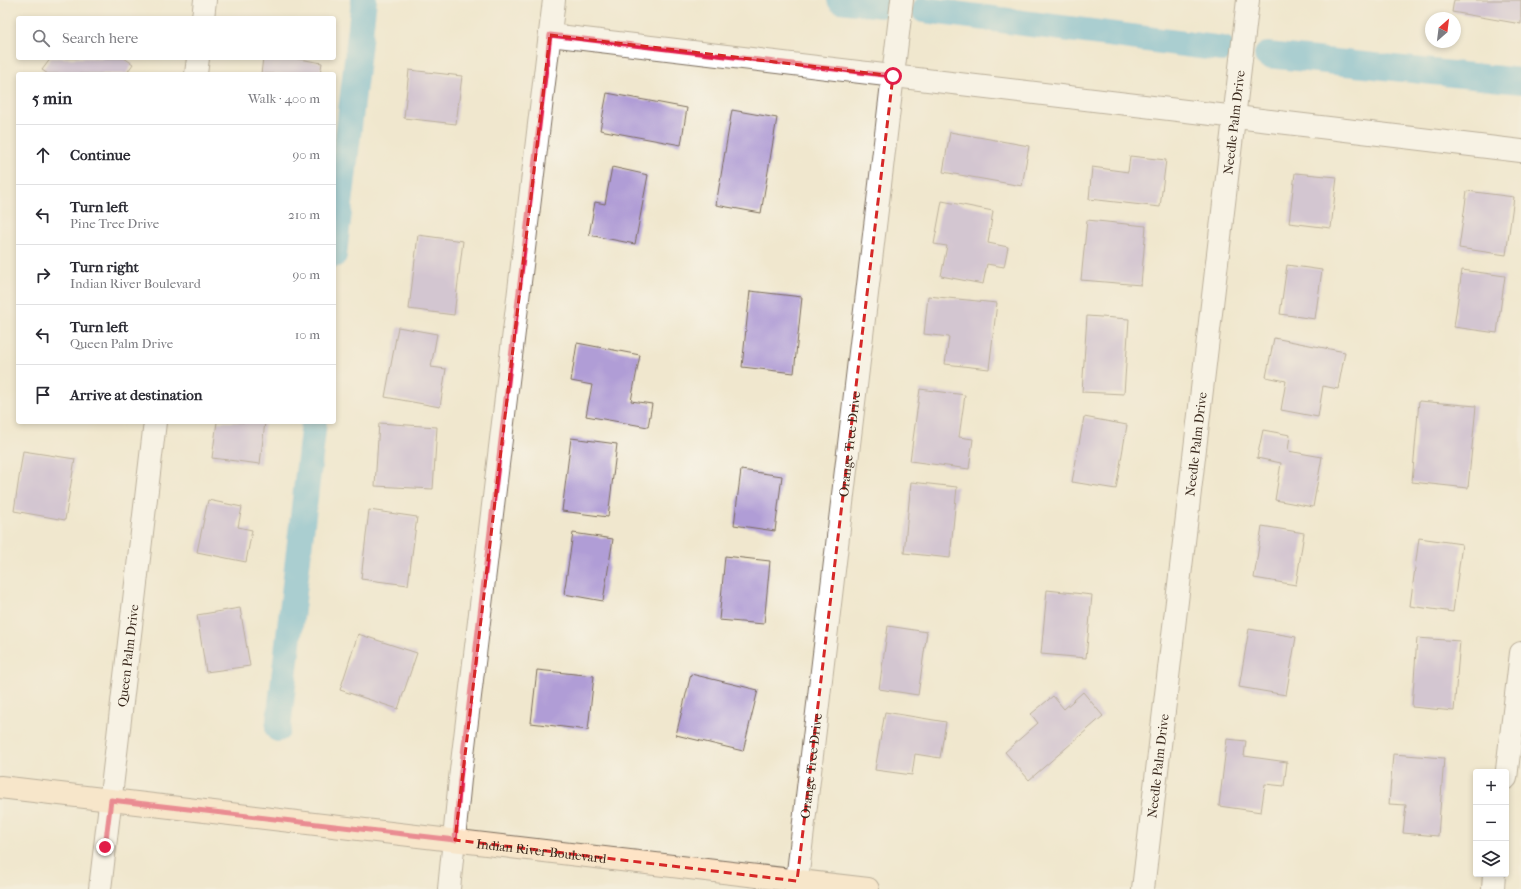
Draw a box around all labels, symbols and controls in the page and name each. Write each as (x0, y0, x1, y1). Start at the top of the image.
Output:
north arrow (1425, 12, 1461, 48)
search box (16, 16, 336, 60)
icon: search (30, 27, 52, 49)
text: Search here (62, 29, 138, 47)
route start (884, 67, 902, 85)
street label: Needle Palm Drive (1220, 69, 1247, 175)
text: 5 min (32, 88, 72, 108)
text: Walk · 400 m (248, 91, 320, 106)
icon: ahead (32, 144, 54, 166)
text: Continue (70, 146, 130, 164)
text: 90 m (292, 147, 320, 162)
text: Turn left (70, 198, 128, 216)
icon: left (32, 204, 54, 226)
text: 210 m (288, 207, 320, 222)
text: Pine Tree Drive (70, 216, 159, 231)
text: Turn right (70, 258, 139, 276)
icon: right (32, 264, 54, 286)
text: 90 m (292, 267, 320, 282)
text: Indian River Boulevard (70, 276, 201, 291)
text: Turn left (70, 318, 128, 336)
icon: left (32, 324, 54, 346)
text: 10 m (295, 327, 320, 342)
text: Queen Palm Drive (70, 336, 173, 351)
icon: arrive (32, 384, 54, 406)
text: Arrive at destination (70, 386, 202, 404)
street label: Orange Tree Drive (835, 390, 863, 498)
street label: Needle Palm Drive (1182, 390, 1209, 497)
street label: Queen Palm Drive (114, 603, 141, 708)
street label: Orange Tree Drive (797, 712, 824, 820)
street label: Needle Palm Drive (1144, 712, 1171, 819)
map controls (1473, 769, 1509, 877)
button: + (1473, 769, 1509, 805)
button: − (1473, 805, 1509, 841)
street label: Indian River Boulevard (475, 836, 608, 866)
route end (96, 838, 114, 856)
button: layers (1473, 841, 1509, 877)

